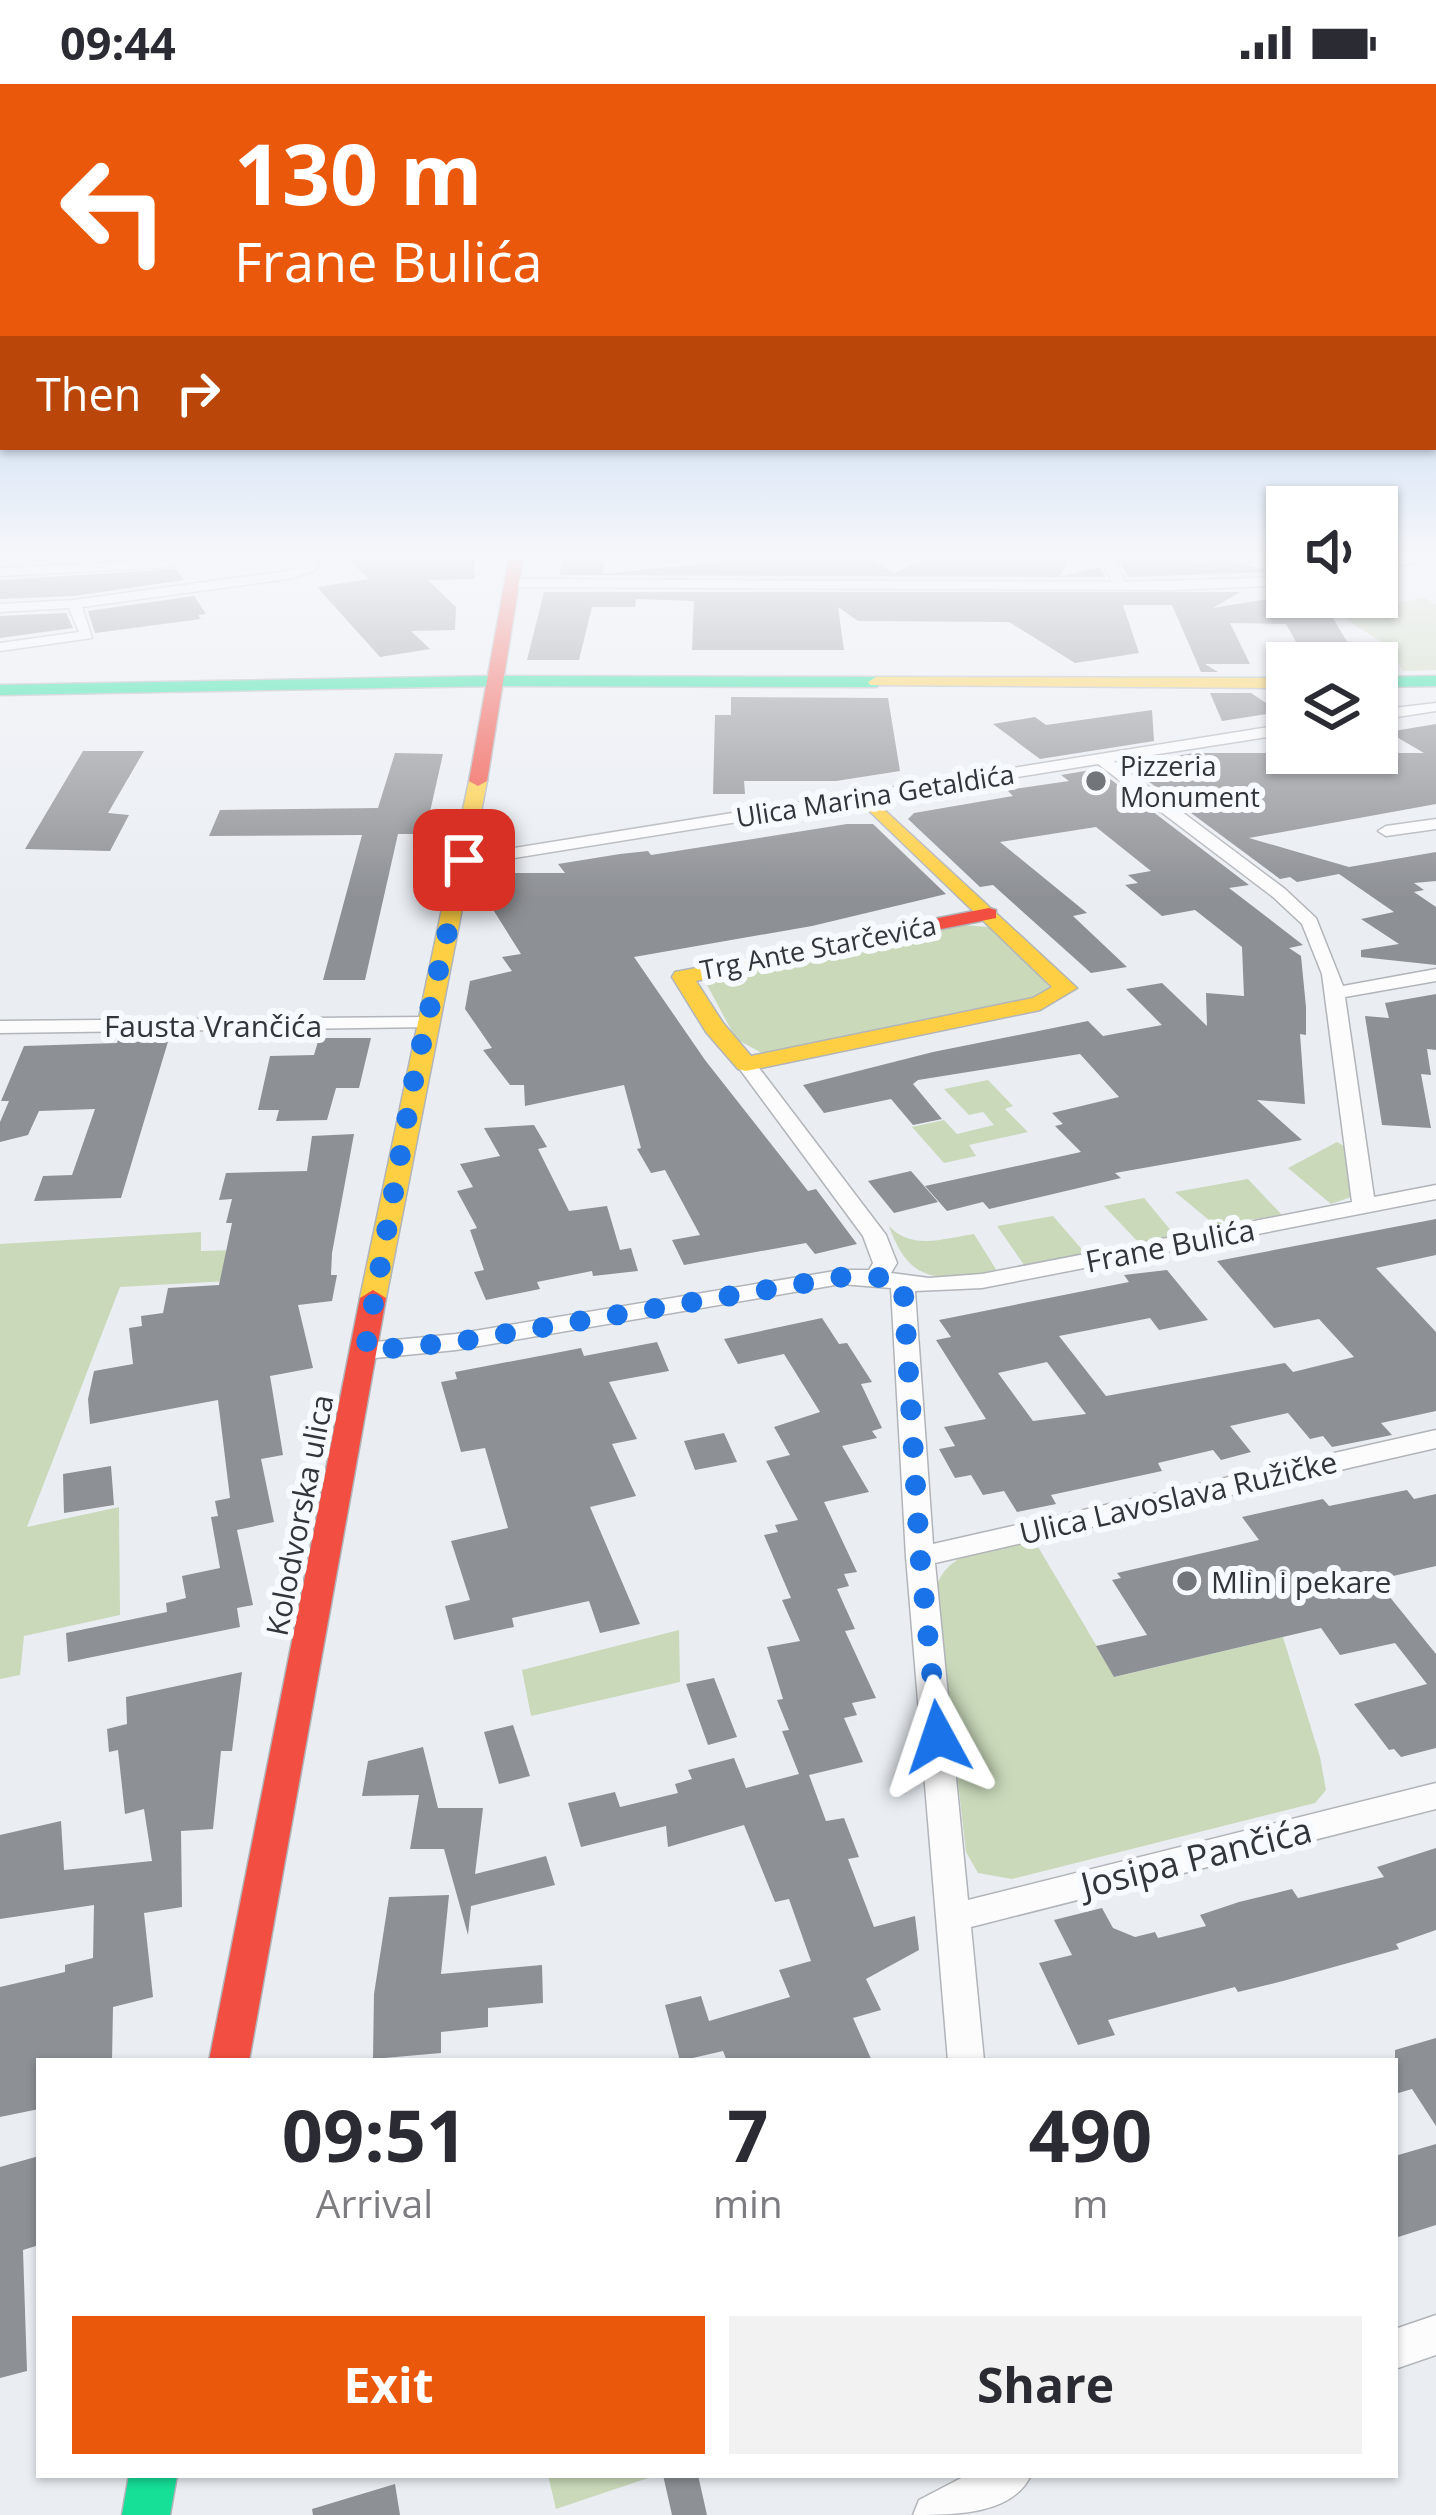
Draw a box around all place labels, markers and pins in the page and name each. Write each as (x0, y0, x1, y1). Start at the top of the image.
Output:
place label: Pizzeria Monument (1120, 747, 1260, 815)
marker: Pizzeria Monument (1083, 768, 1109, 794)
pin (413, 809, 515, 911)
place label: Mlin i pekare (1211, 1561, 1391, 1602)
marker: Mlin i pekare (1174, 1568, 1200, 1594)

